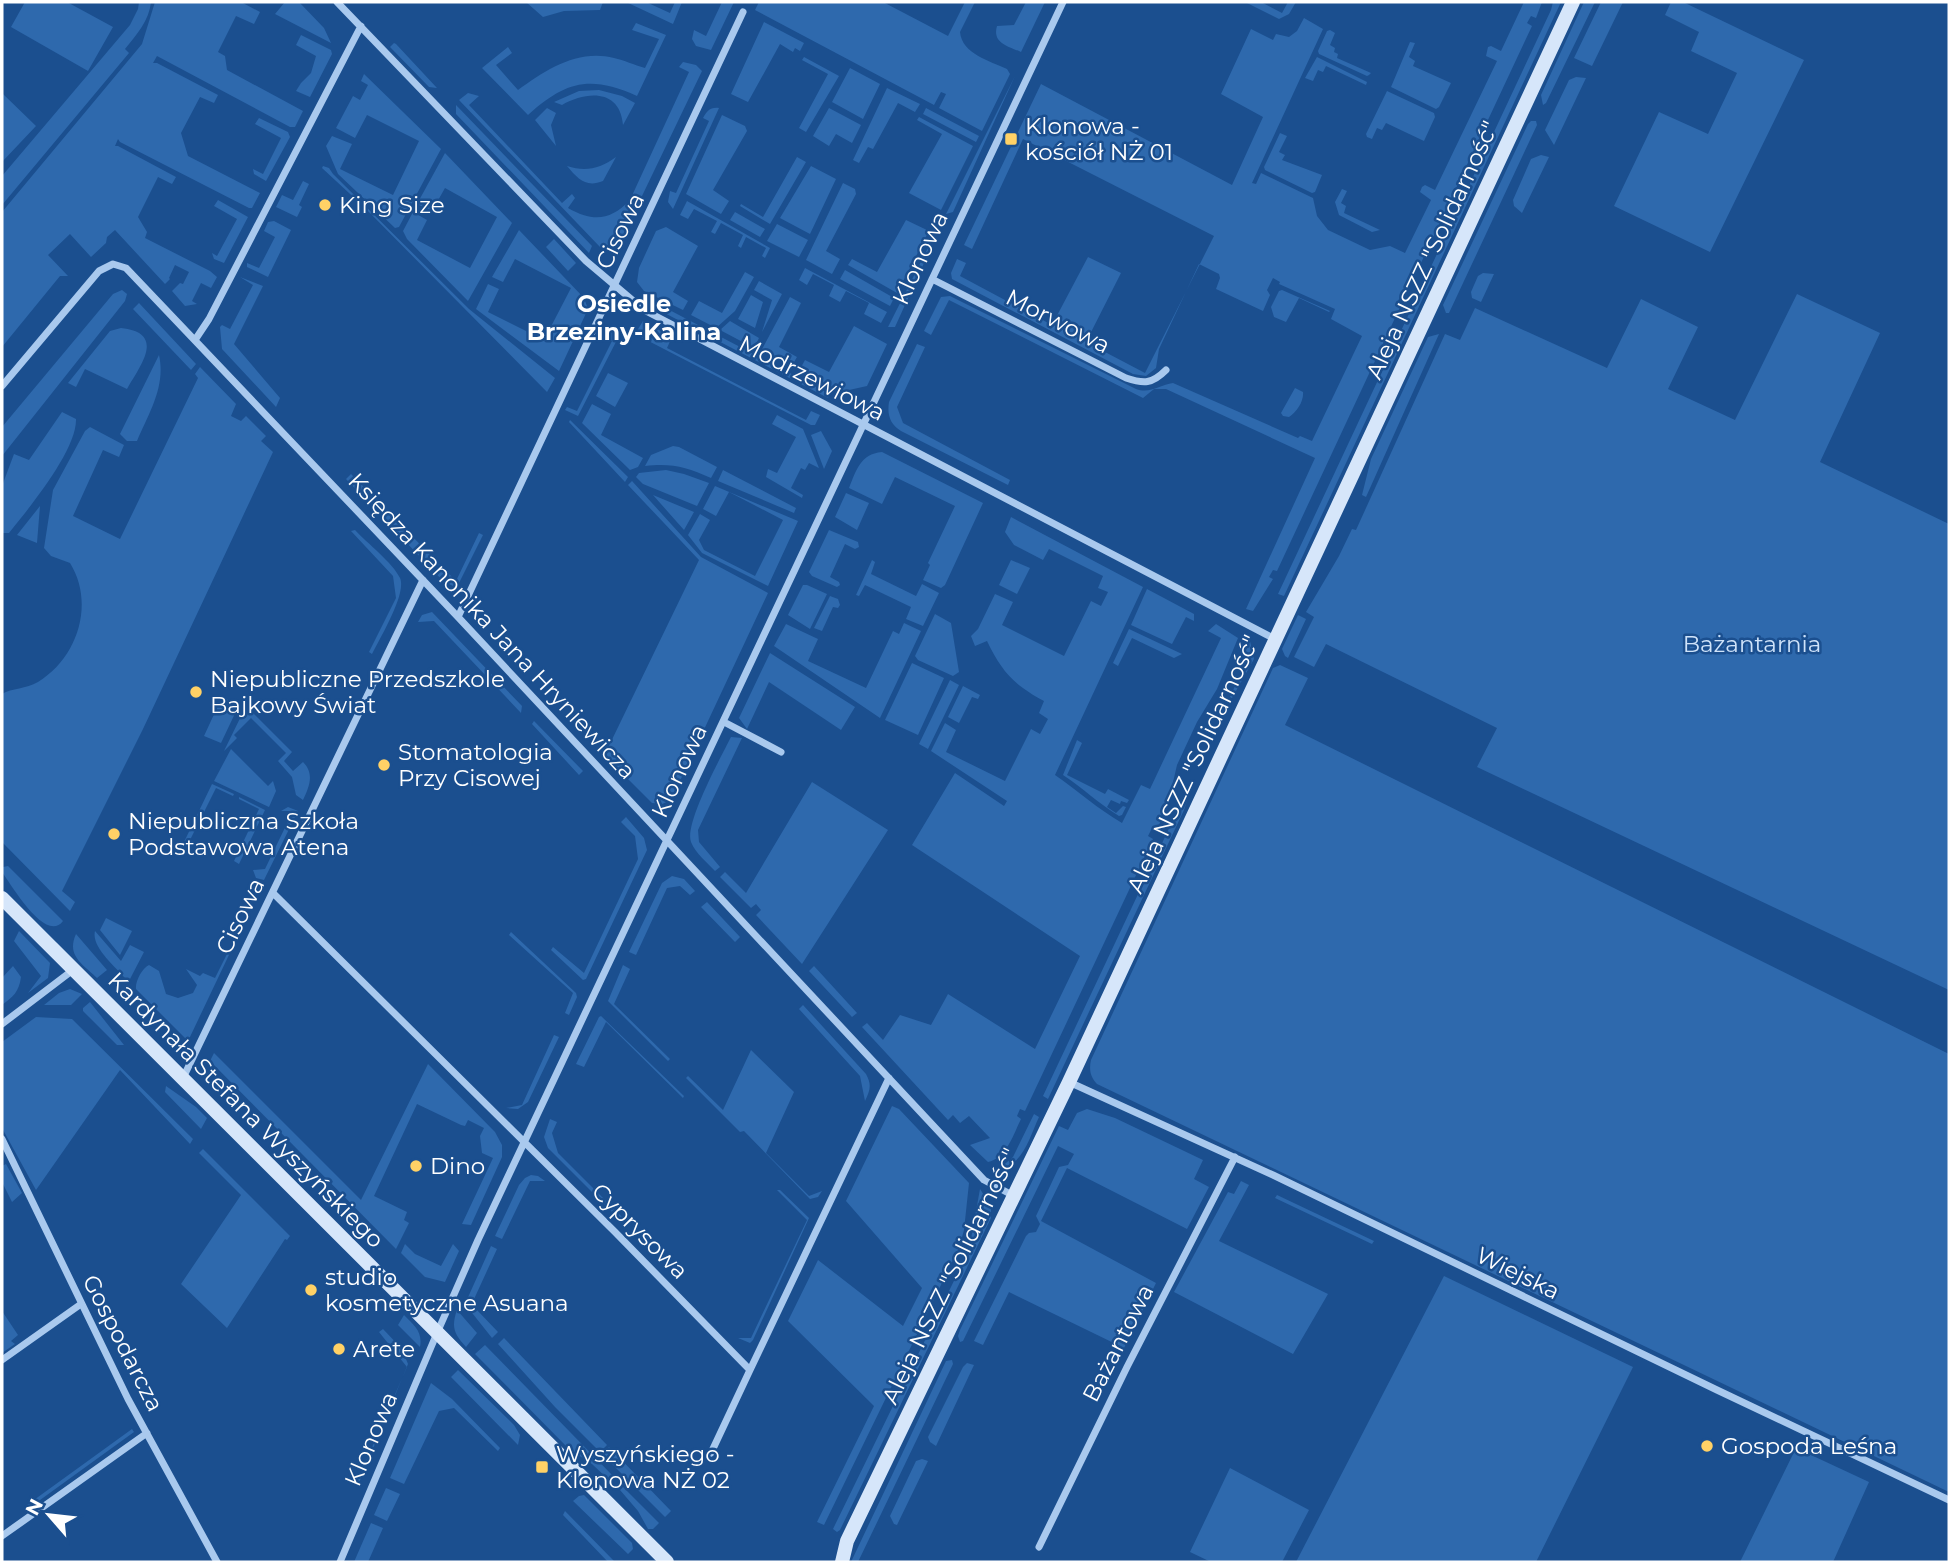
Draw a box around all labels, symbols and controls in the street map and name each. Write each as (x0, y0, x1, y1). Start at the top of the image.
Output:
place label: Klonowa - kościół NŻ 01 (1025, 112, 1173, 166)
street label: Aleja NSZZ "Solidarność" (1360, 116, 1504, 384)
marker: Klonowa - kościół NŻ 01 (1003, 131, 1019, 147)
street label: Cisowa (590, 188, 650, 274)
place label: King Size (339, 191, 445, 219)
marker: King Size (317, 197, 333, 213)
street label: Klonowa (886, 207, 954, 309)
street label: Morwowa (1001, 283, 1115, 359)
district label: Osiedle Brzeziny-Kalina (527, 289, 721, 346)
street label: Modrzewiowa (734, 329, 890, 427)
street label: Księdza Kanonika Jana Hryniewicza (342, 467, 642, 785)
street label: Aleja NSZZ "Solidarność" (1121, 630, 1265, 898)
park label: Bażantarnia (1683, 630, 1821, 658)
place label: Niepubliczne Przedszkole Bajkowy Świat (210, 665, 505, 719)
marker: Niepubliczne Przedszkole Bajkowy Świat (188, 684, 204, 700)
street label: Klonowa (645, 720, 713, 822)
place label: Stomatologia Przy Cisowej (398, 738, 553, 792)
marker: Stomatologia Przy Cisowej (376, 757, 392, 773)
place label: Niepubliczna Szkoła Podstawowa Atena (128, 807, 359, 861)
marker: Niepubliczna Szkoła Podstawowa Atena (106, 826, 122, 842)
street label: Cisowa (210, 873, 270, 959)
street label: Kardynała Stefana Wyszyńskiego (102, 966, 390, 1254)
street label: Aleja NSZZ "Solidarność" (876, 1143, 1024, 1409)
place label: Dino (430, 1152, 485, 1180)
marker: Dino (408, 1158, 424, 1174)
street label: Cyprysowa (586, 1177, 694, 1285)
street label: Wiejska (1472, 1241, 1564, 1305)
place label: studio kosmetyczne Asuana (325, 1263, 569, 1317)
street label: Gospodarcza (77, 1270, 169, 1416)
street label: Bażantowa (1076, 1280, 1160, 1406)
marker: studio kosmetyczne Asuana (303, 1282, 319, 1298)
place label: Arete (353, 1335, 415, 1363)
marker: Arete (331, 1341, 347, 1357)
street label: Klonowa (339, 1388, 403, 1490)
place label: Gospoda Leśna (1721, 1432, 1897, 1460)
marker: Gospoda Leśna (1699, 1438, 1715, 1454)
place label: Wyszyńskiego - Klonowa NŻ 02 (556, 1440, 735, 1494)
marker: Wyszyńskiego - Klonowa NŻ 02 (534, 1459, 550, 1475)
north arrow (14, 1480, 84, 1550)
text: N (21, 1495, 48, 1519)

